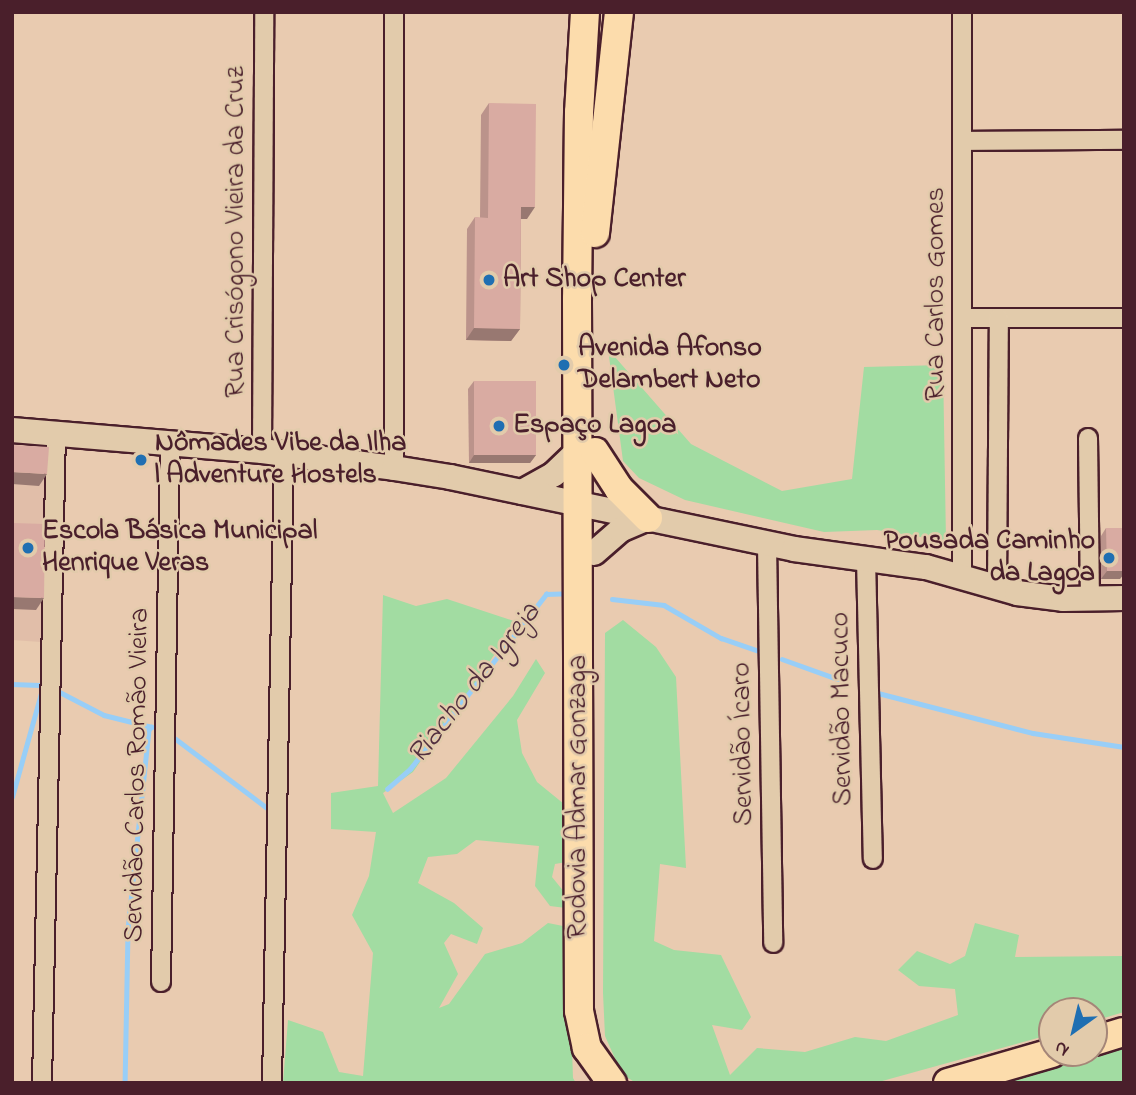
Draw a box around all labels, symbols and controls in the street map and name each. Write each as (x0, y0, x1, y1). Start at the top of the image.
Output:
street label: Rua Crisógono Vieira da Cruz (220, 66, 254, 398)
street label: Rua Carlos Gomes (920, 187, 954, 401)
place label: Art Shop Center (503, 263, 686, 297)
marker: Art Shop Center (481, 272, 497, 288)
place label: Avenida Afonso Delambert Neto (578, 332, 762, 398)
marker: Avenida Afonso Delambert Neto (556, 357, 572, 373)
place label: Espaço Lagoa (513, 409, 676, 443)
marker: Espaço Lagoa (491, 418, 507, 434)
place label: Nômades Vibe da Ilha | Adventure Hostels (155, 427, 406, 493)
marker: Nômades Vibe da Ilha | Adventure Hostels (133, 452, 149, 468)
place label: Escola Básica Municipal Henrique Veras (42, 515, 317, 581)
place label: Pousada Caminho da Lagoa (884, 525, 1095, 591)
marker: Escola Básica Municipal Henrique Veras (20, 540, 36, 556)
marker: Pousada Caminho da Lagoa (1101, 550, 1117, 566)
water label: Riacho da Igreja (401, 596, 549, 772)
street label: Servidão Carlos Romão Vieira (118, 607, 158, 943)
street label: Servidão Macuco (825, 612, 861, 806)
street label: Rodovia Admar Gonzaga (562, 655, 596, 939)
street label: Servidão Ícaro (726, 662, 762, 826)
north arrow (1038, 997, 1108, 1067)
text: N (1049, 1033, 1075, 1063)

